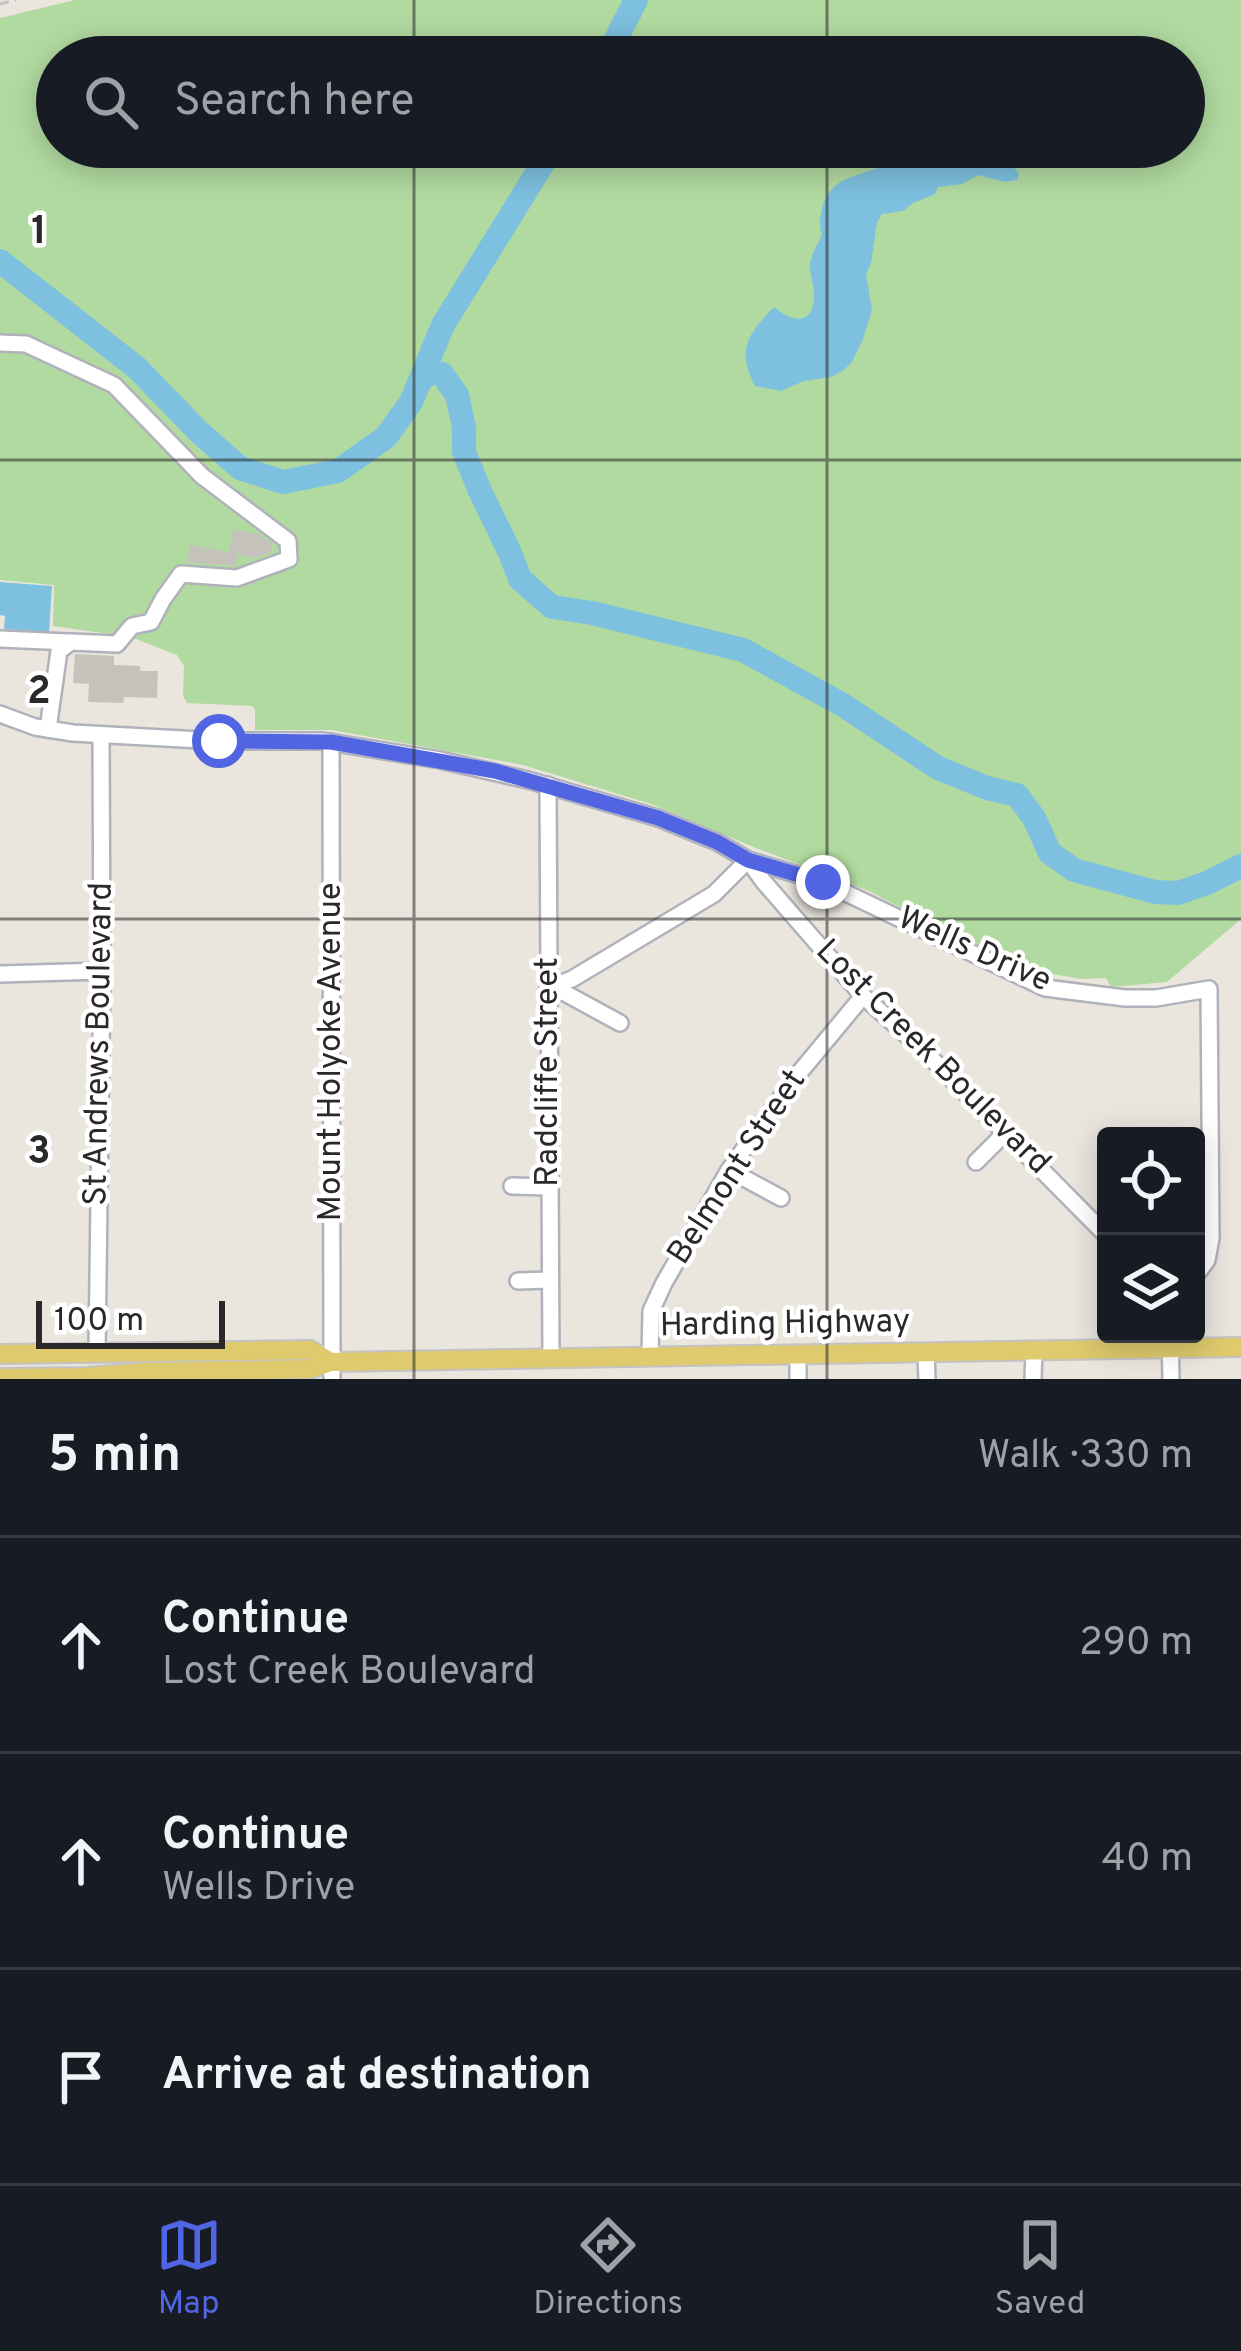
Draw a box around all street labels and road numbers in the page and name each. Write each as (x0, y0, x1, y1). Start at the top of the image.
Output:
street label: St Andrews Boulevard (76, 882, 124, 1206)
street label: Mount Holyoke Avenue (311, 882, 353, 1222)
street label: Wells Drive (891, 899, 1057, 1003)
street label: Lost Creek Boulevard (805, 931, 1059, 1185)
street label: Radcliffe Street (528, 957, 570, 1187)
street label: Belmont Street (659, 1063, 817, 1273)
street label: Harding Highway (659, 1302, 911, 1348)

